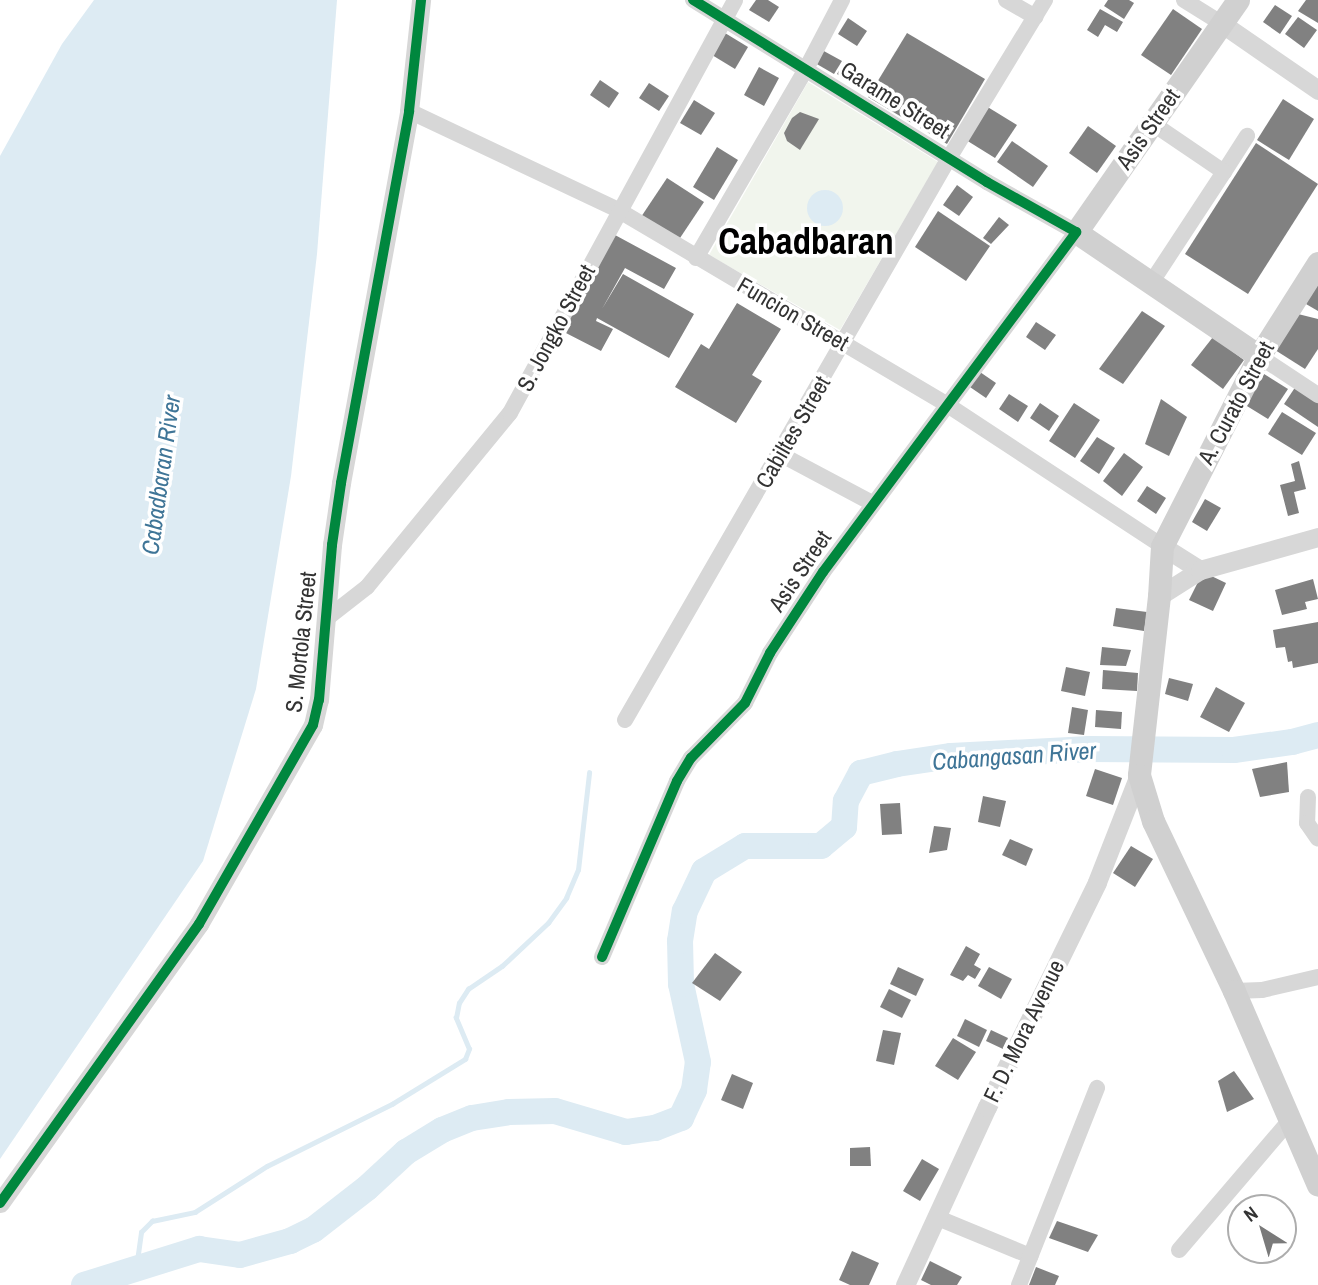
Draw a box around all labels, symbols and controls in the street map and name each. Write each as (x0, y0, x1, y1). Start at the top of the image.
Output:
street label: Garame Street (835, 56, 955, 144)
street label: Asis Street (1110, 83, 1186, 175)
district label: Cabadbaran (718, 219, 894, 263)
street label: S. Jongko Street (511, 260, 601, 396)
street label: Funcion Street (733, 271, 853, 357)
street label: A. Curato Street (1192, 337, 1280, 469)
street label: Cabiltes Street (750, 371, 836, 493)
water label: Cabadbaran River (136, 393, 186, 557)
street label: Asis Street (763, 525, 837, 617)
street label: S. Mortola Street (280, 570, 322, 714)
water label: Cabangasan River (931, 736, 1097, 776)
street label: F. D. Mora Avenue (977, 955, 1071, 1107)
north arrow (1227, 1194, 1297, 1264)
text: N (1238, 1200, 1263, 1228)

